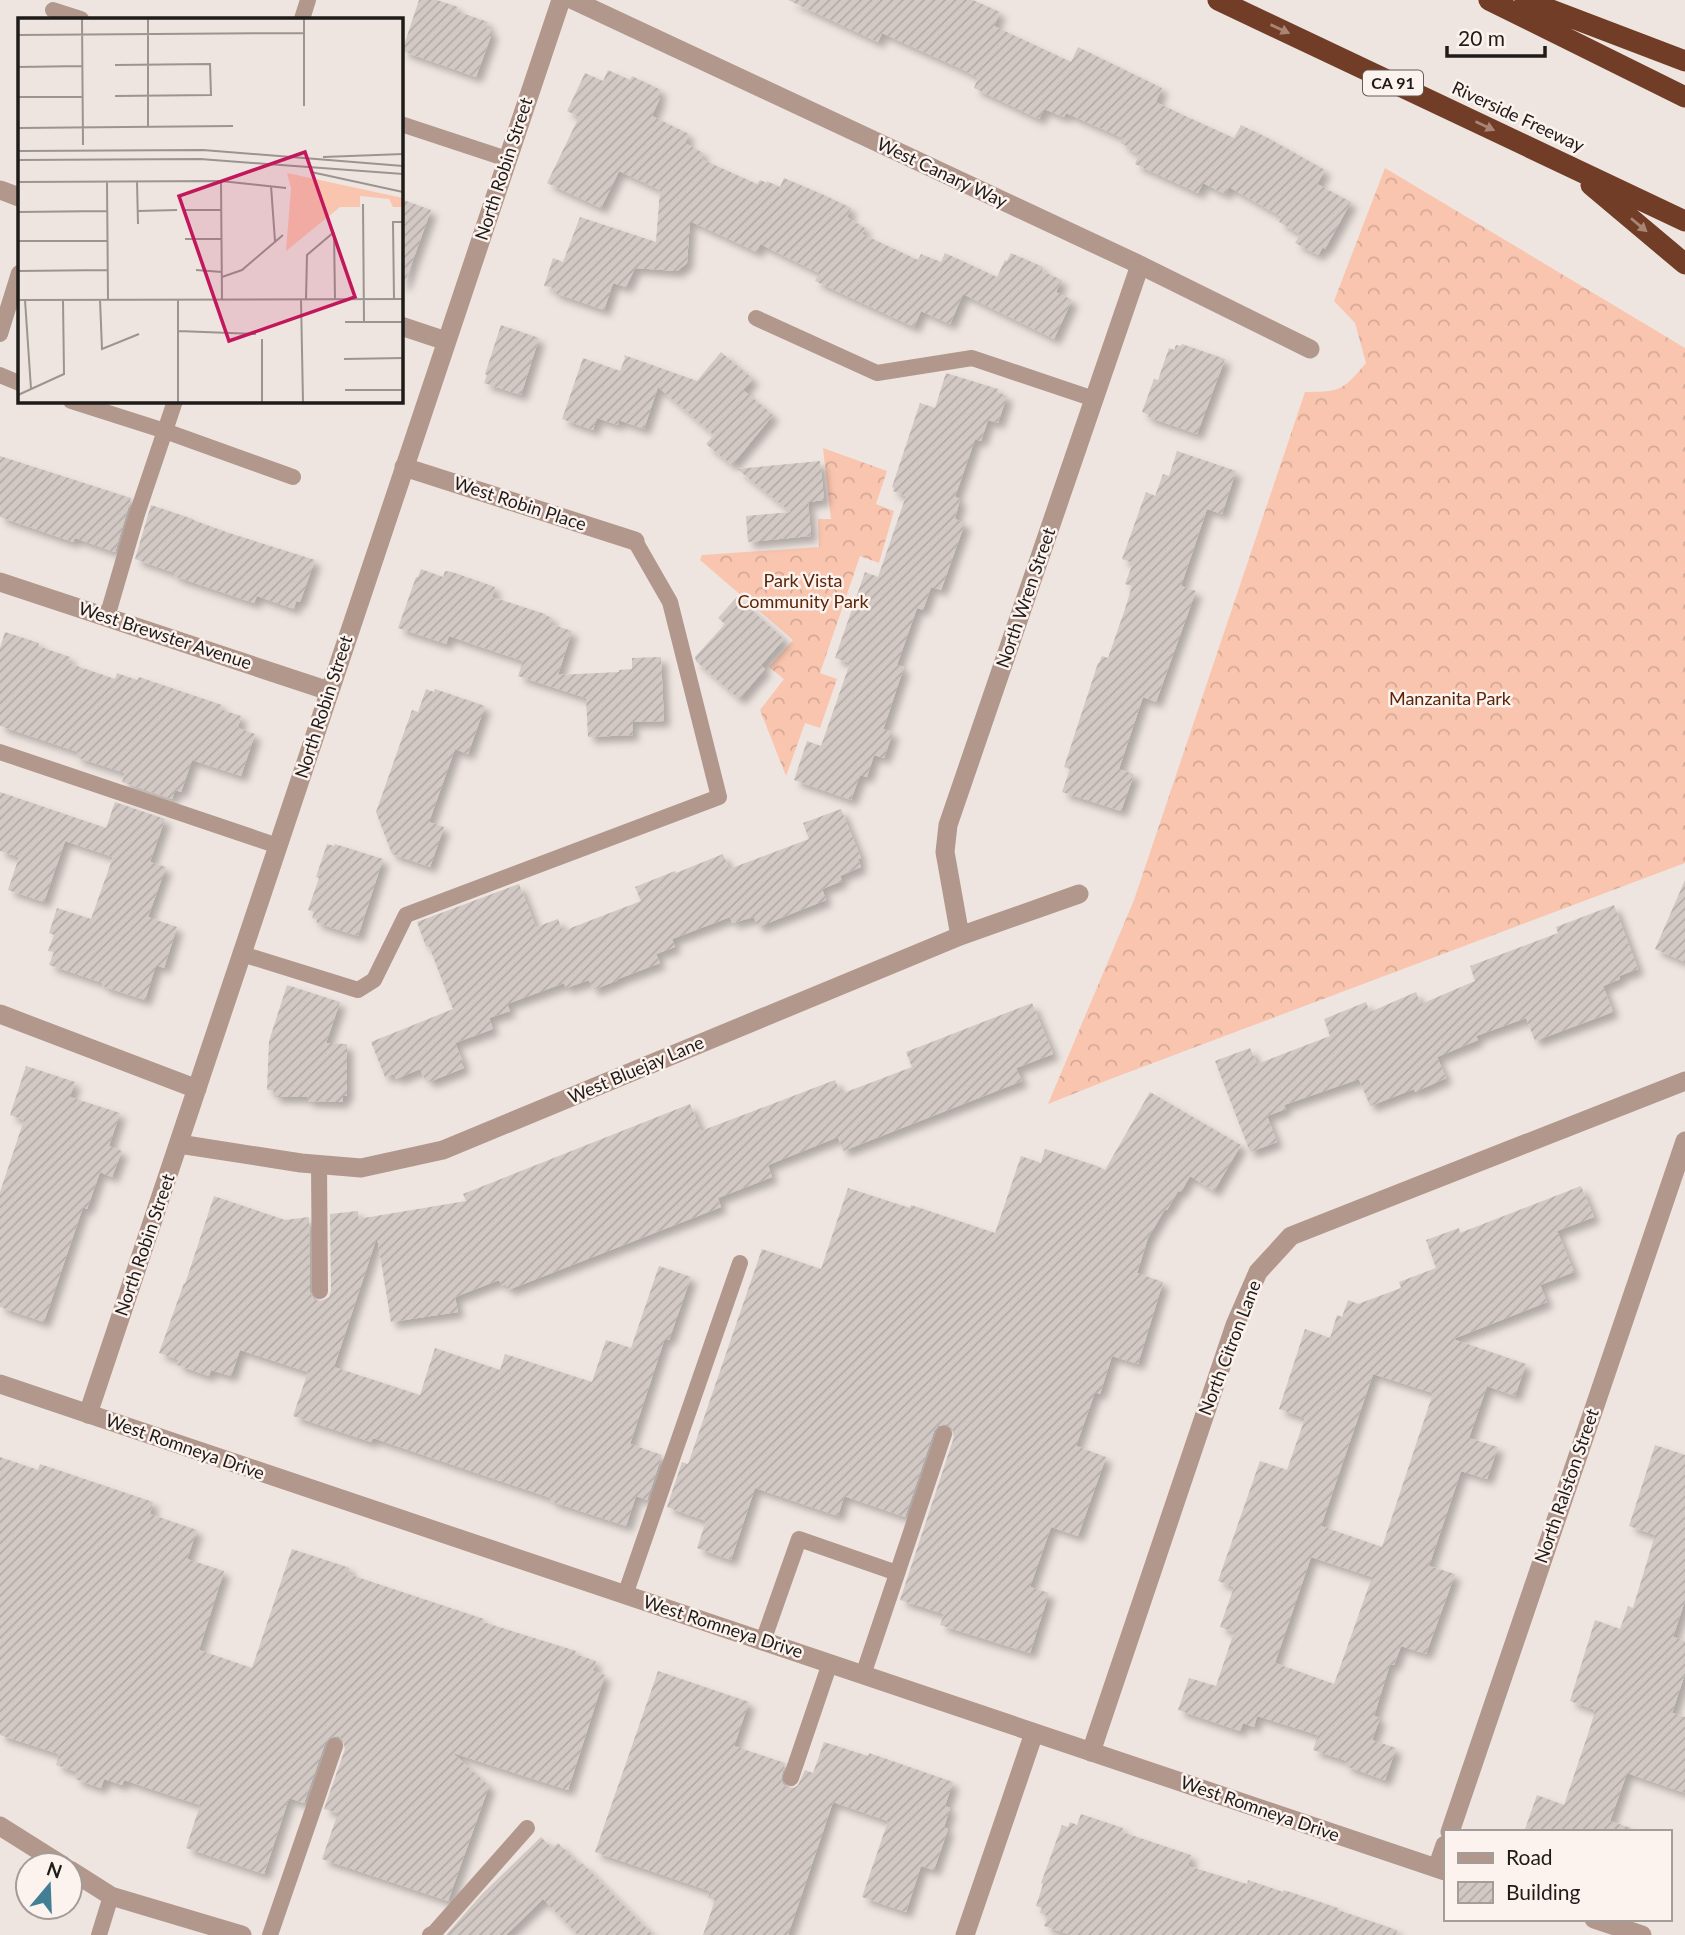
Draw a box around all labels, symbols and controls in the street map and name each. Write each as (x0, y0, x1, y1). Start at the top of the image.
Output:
scale bar (1447, 14, 1545, 58)
inset map (18, 18, 402, 402)
one-way arrow (1269, 24, 1290, 35)
text: 20 m (1458, 25, 1505, 50)
road number: CA 91 (1363, 71, 1423, 96)
street label: Riverside Freeway (1449, 76, 1589, 157)
street label: North Robin Street (470, 94, 537, 243)
one-way arrow (1475, 121, 1495, 132)
street label: West Canary Way (874, 132, 1012, 212)
one-way arrow (1630, 218, 1648, 233)
street label: West Robin Place (451, 471, 589, 535)
street label: North Wren Street (991, 524, 1060, 671)
park label: Park Vista Community Park (737, 569, 869, 612)
street label: West Brewster Avenue (76, 597, 255, 673)
street label: North Robin Street (290, 632, 357, 781)
park label: Manzanita Park (1389, 687, 1512, 709)
street label: West Bluejay Lane (564, 1031, 707, 1108)
street label: North Robin Street (109, 1170, 179, 1319)
street label: North Citron Lane (1193, 1277, 1265, 1418)
street label: North Ralston Street (1529, 1405, 1603, 1566)
street label: West Romneya Drive (103, 1409, 268, 1484)
street label: West Romneya Drive (641, 1590, 806, 1662)
street label: West Romneya Drive (1178, 1771, 1343, 1846)
legend (1444, 1830, 1671, 1921)
text: Road (1506, 1844, 1553, 1869)
north arrow (14, 1851, 84, 1921)
text: N (44, 1856, 65, 1883)
text: Building (1506, 1879, 1581, 1904)

